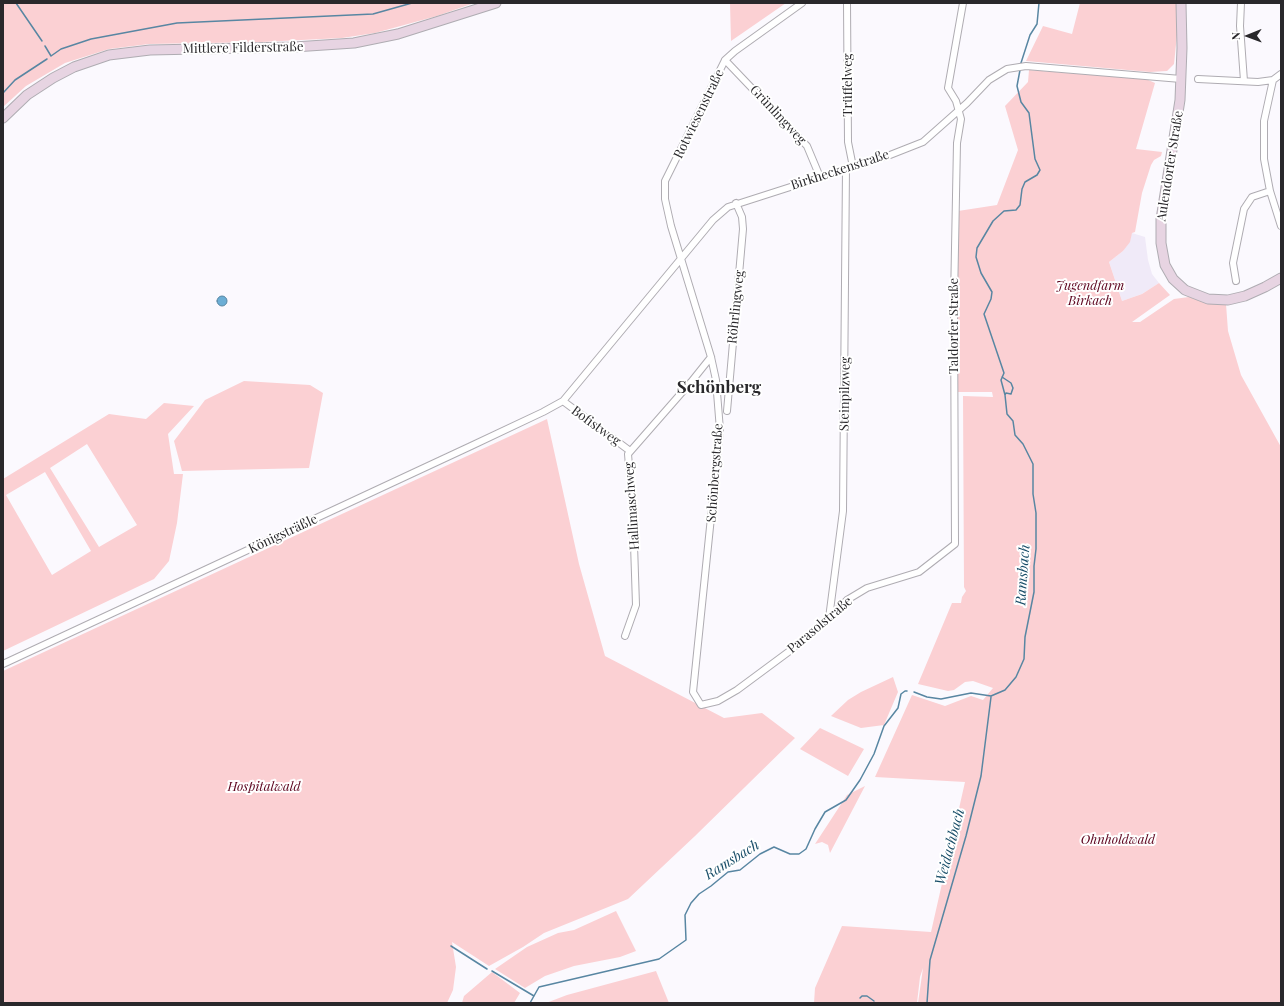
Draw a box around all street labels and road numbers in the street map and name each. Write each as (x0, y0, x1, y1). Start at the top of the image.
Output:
street label: Mittlere Filderstraße (182, 39, 304, 57)
street label: Trüffelweg (840, 53, 856, 117)
street label: Rotwiesenstraße (671, 67, 727, 161)
street label: Grünlingweg (747, 82, 809, 148)
street label: Aulendorfer Straße (1154, 110, 1186, 222)
street label: Birkheckenstraße (789, 147, 891, 193)
street label: Röhrlingweg (724, 269, 748, 345)
street label: Taldorfer Straße (946, 278, 962, 374)
street label: Steinpilzweg (837, 357, 853, 431)
street label: Bofistweg (568, 403, 624, 449)
street label: Schönbergstraße (704, 423, 726, 523)
street label: Hallimaschweg (621, 461, 643, 551)
street label: Königsträßle (246, 511, 320, 557)
street label: Parasolstraße (784, 593, 856, 657)

